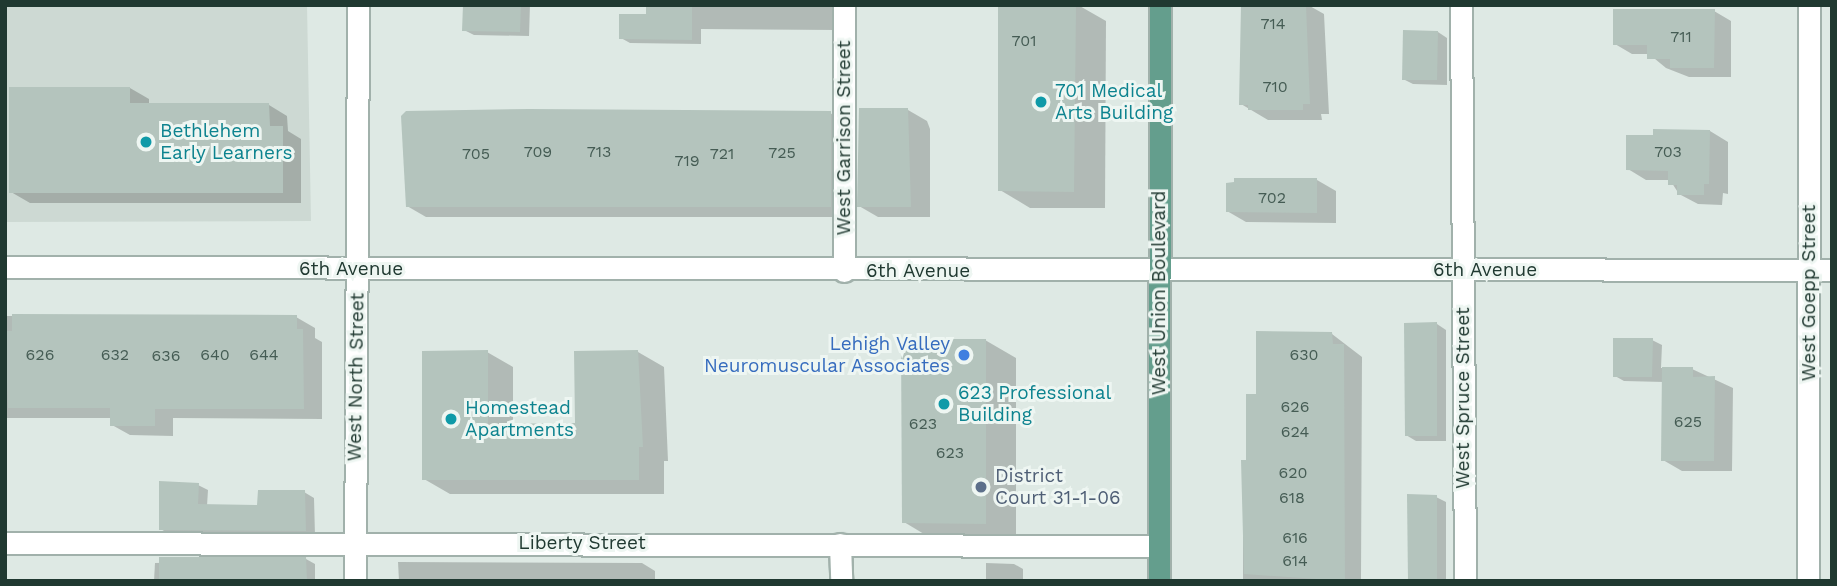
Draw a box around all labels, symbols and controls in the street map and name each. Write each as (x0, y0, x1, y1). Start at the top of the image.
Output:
house number: 714 (1261, 14, 1285, 34)
house number: 711 (1670, 27, 1692, 47)
house number: 701 (1012, 31, 1036, 51)
street label: West Garrison Street (833, 41, 855, 235)
house number: 710 (1262, 77, 1288, 97)
place label: 701 Medical Arts Building (1055, 80, 1173, 124)
marker: 701 Medical Arts Building (1033, 94, 1049, 110)
place label: Bethlehem Early Learners (160, 120, 293, 164)
marker: Bethlehem Early Learners (138, 134, 154, 150)
house number: 709 (524, 142, 552, 162)
house number: 713 (587, 142, 611, 162)
house number: 703 (1654, 142, 1682, 162)
house number: 725 (768, 143, 796, 163)
house number: 705 (462, 144, 490, 164)
house number: 721 (710, 144, 734, 164)
house number: 719 (674, 151, 700, 171)
house number: 702 (1258, 188, 1286, 208)
street label: West Union Boulevard (1148, 191, 1170, 395)
street label: West Goepp Street (1798, 205, 1820, 381)
street label: 6th Avenue (299, 258, 403, 280)
street label: 6th Avenue (1433, 259, 1537, 281)
street label: 6th Avenue (866, 260, 970, 282)
street label: West North Street (343, 292, 369, 462)
street label: West Spruce Street (1452, 307, 1474, 489)
place label: Lehigh Valley Neuromuscular Associates (703, 333, 950, 377)
house number: 626 (26, 345, 54, 365)
house number: 632 (101, 345, 129, 365)
house number: 640 (200, 345, 230, 365)
house number: 644 (249, 345, 279, 365)
house number: 630 (1289, 345, 1319, 365)
house number: 636 (152, 346, 180, 366)
marker: Lehigh Valley Neuromuscular Associates (956, 347, 972, 363)
place label: 623 Professional Building (958, 382, 1111, 426)
marker: 623 Professional Building (936, 396, 952, 412)
place label: Homestead Apartments (465, 397, 574, 441)
house number: 626 (1281, 397, 1309, 417)
marker: Homestead Apartments (443, 411, 459, 427)
house number: 625 (1674, 412, 1702, 432)
house number: 623 (909, 414, 937, 434)
house number: 624 (1281, 422, 1309, 442)
house number: 623 (936, 443, 964, 463)
house number: 620 (1278, 463, 1308, 483)
place label: District Court 31-1-06 (995, 465, 1121, 509)
marker: District Court 31-1-06 (973, 479, 989, 495)
house number: 618 (1279, 488, 1305, 508)
house number: 616 (1282, 528, 1308, 548)
street label: Liberty Street (518, 532, 646, 554)
house number: 614 (1282, 551, 1308, 571)

